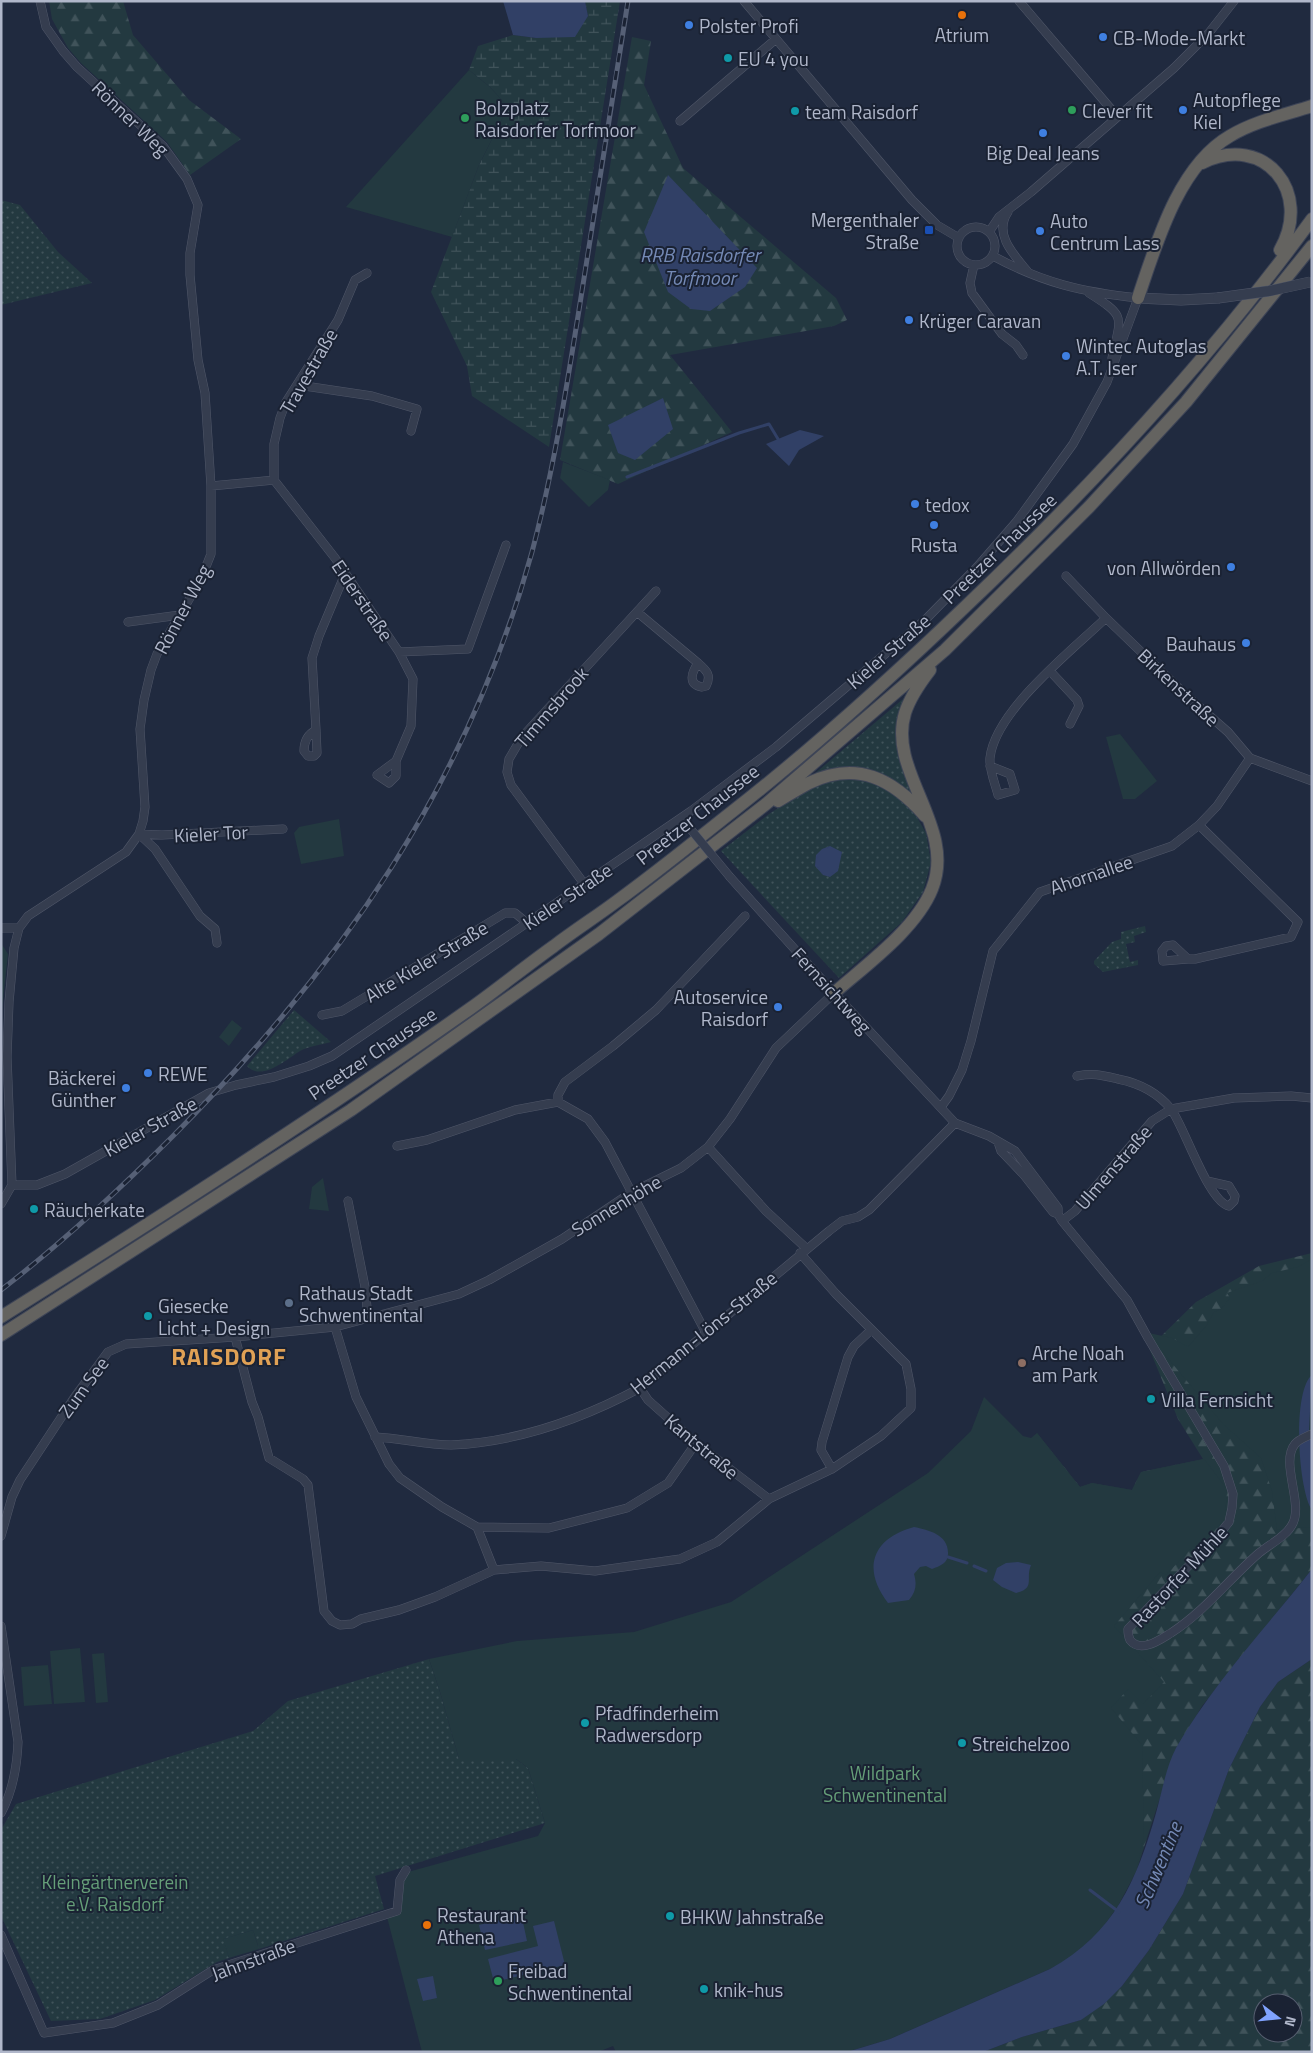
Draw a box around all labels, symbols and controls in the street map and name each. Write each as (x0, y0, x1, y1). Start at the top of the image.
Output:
marker: Atrium (956, 9, 968, 21)
place label: Polster Profi (699, 11, 799, 40)
marker: Polster Profi (683, 19, 695, 31)
place label: Atrium (935, 20, 989, 49)
place label: CB-Mode-Markt (1113, 23, 1245, 52)
marker: CB-Mode-Markt (1097, 31, 1109, 43)
place label: EU 4 you (738, 44, 809, 73)
marker: EU 4 you (722, 52, 734, 64)
street label: Rönner Weg (86, 73, 177, 163)
place label: Autopflege Kiel (1193, 85, 1281, 136)
place label: Bolzplatz Raisdorfer Torfmoor (475, 93, 636, 144)
place label: Clever fit (1082, 96, 1153, 125)
place label: team Raisdorf (805, 97, 919, 126)
marker: Clever fit (1066, 104, 1078, 116)
marker: Autopflege Kiel (1177, 104, 1189, 116)
marker: team Raisdorf (789, 105, 801, 117)
marker: Bolzplatz Raisdorfer Torfmoor (459, 112, 471, 124)
marker: Big Deal Jeans (1037, 127, 1049, 139)
place label: Big Deal Jeans (986, 138, 1100, 167)
place label: Mergenthaler Straße (811, 205, 919, 256)
place label: Auto Centrum Lass (1050, 206, 1160, 257)
marker: Mergenthaler Straße (923, 224, 935, 236)
marker: Auto Centrum Lass (1034, 225, 1046, 237)
water label: RRB Raisdorfer Torfmoor (640, 239, 763, 293)
place label: Krüger Caravan (919, 306, 1041, 335)
marker: Krüger Caravan (903, 314, 915, 326)
street label: Travestraße (272, 323, 344, 419)
place label: Wintec Autoglas A.T. Iser (1076, 331, 1207, 382)
marker: Wintec Autoglas A.T. Iser (1060, 350, 1072, 362)
street label: Preetzer Chaussee (935, 486, 1063, 610)
place label: tedox (925, 490, 970, 519)
marker: tedox (909, 498, 921, 510)
marker: Rusta (928, 519, 940, 531)
place label: Rusta (911, 530, 958, 559)
street label: Eiderstraße (325, 553, 401, 647)
place label: von Allwörden (1107, 553, 1221, 582)
street label: Rönner Weg (146, 559, 218, 659)
marker: von Allwörden (1225, 561, 1237, 573)
street label: Kieler Straße (840, 606, 936, 696)
place label: Bauhaus (1166, 629, 1236, 658)
marker: Bauhaus (1240, 637, 1252, 649)
street label: Birkenstraße (1131, 641, 1227, 733)
street label: Timmsbrook (507, 660, 595, 754)
street label: Preetzer Chaussee (629, 757, 765, 871)
street label: Kieler Tor (173, 817, 249, 849)
street label: Ahornallee (1046, 846, 1136, 902)
street label: Kieler Straße (516, 855, 618, 937)
street label: Alte Kieler Straße (359, 913, 493, 1009)
street label: Fernsichtweg (785, 940, 879, 1040)
place label: Autoservice Raisdorf (674, 982, 769, 1033)
street label: Preetzer Chaussee (302, 999, 442, 1107)
marker: Autoservice Raisdorf (772, 1001, 784, 1013)
place label: REWE (158, 1059, 208, 1088)
place label: Bäckerei Günther (48, 1063, 116, 1114)
marker: REWE (142, 1067, 154, 1079)
marker: Bäckerei Günther (120, 1082, 132, 1094)
street label: Kieler Straße (98, 1088, 202, 1164)
street label: Ulmenstraße (1068, 1118, 1158, 1216)
street label: Sonnenhöhe (565, 1167, 667, 1243)
place label: Räucherkate (44, 1195, 145, 1224)
marker: Räucherkate (28, 1203, 40, 1215)
street label: Hermann-Löns-Straße (623, 1263, 783, 1401)
place label: Rathaus Stadt Schwentinental (299, 1278, 423, 1329)
place label: Giesecke Licht + Design (158, 1291, 270, 1342)
marker: Rathaus Stadt Schwentinental (283, 1297, 295, 1309)
marker: Giesecke Licht + Design (142, 1310, 154, 1322)
district label: RAISDORF (171, 1338, 287, 1374)
place label: Arche Noah am Park (1032, 1338, 1124, 1389)
street label: Zum See (51, 1350, 115, 1424)
marker: Arche Noah am Park (1016, 1357, 1028, 1369)
place label: Villa Fernsicht (1161, 1385, 1273, 1414)
marker: Villa Fernsicht (1145, 1393, 1157, 1405)
street label: Kantstraße (658, 1406, 746, 1486)
street label: Rastorfer Mühle (1124, 1519, 1234, 1633)
place label: Pfadfinderheim Radwersdorp (595, 1698, 719, 1749)
marker: Pfadfinderheim Radwersdorp (579, 1717, 591, 1729)
place label: Streichelzoo (972, 1729, 1070, 1758)
marker: Streichelzoo (956, 1737, 968, 1749)
park label: Wildpark Schwentinental (823, 1758, 947, 1809)
water label: Schwentine (1126, 1815, 1191, 1913)
park label: Kleingärtnerverein e.V. Raisdorf (42, 1867, 188, 1918)
place label: Restaurant Athena (437, 1900, 526, 1951)
place label: BHKW Jahnstraße (680, 1902, 824, 1931)
marker: BHKW Jahnstraße (664, 1910, 676, 1922)
marker: Restaurant Athena (421, 1919, 433, 1931)
street label: Jahnstraße (207, 1930, 299, 1988)
place label: Freibad Schwentinental (508, 1956, 632, 2007)
marker: Freibad Schwentinental (492, 1975, 504, 1987)
place label: knik-hus (714, 1975, 783, 2004)
marker: knik-hus (698, 1983, 710, 1995)
north arrow (1253, 1993, 1303, 2043)
text: N (1280, 2014, 1302, 2029)

